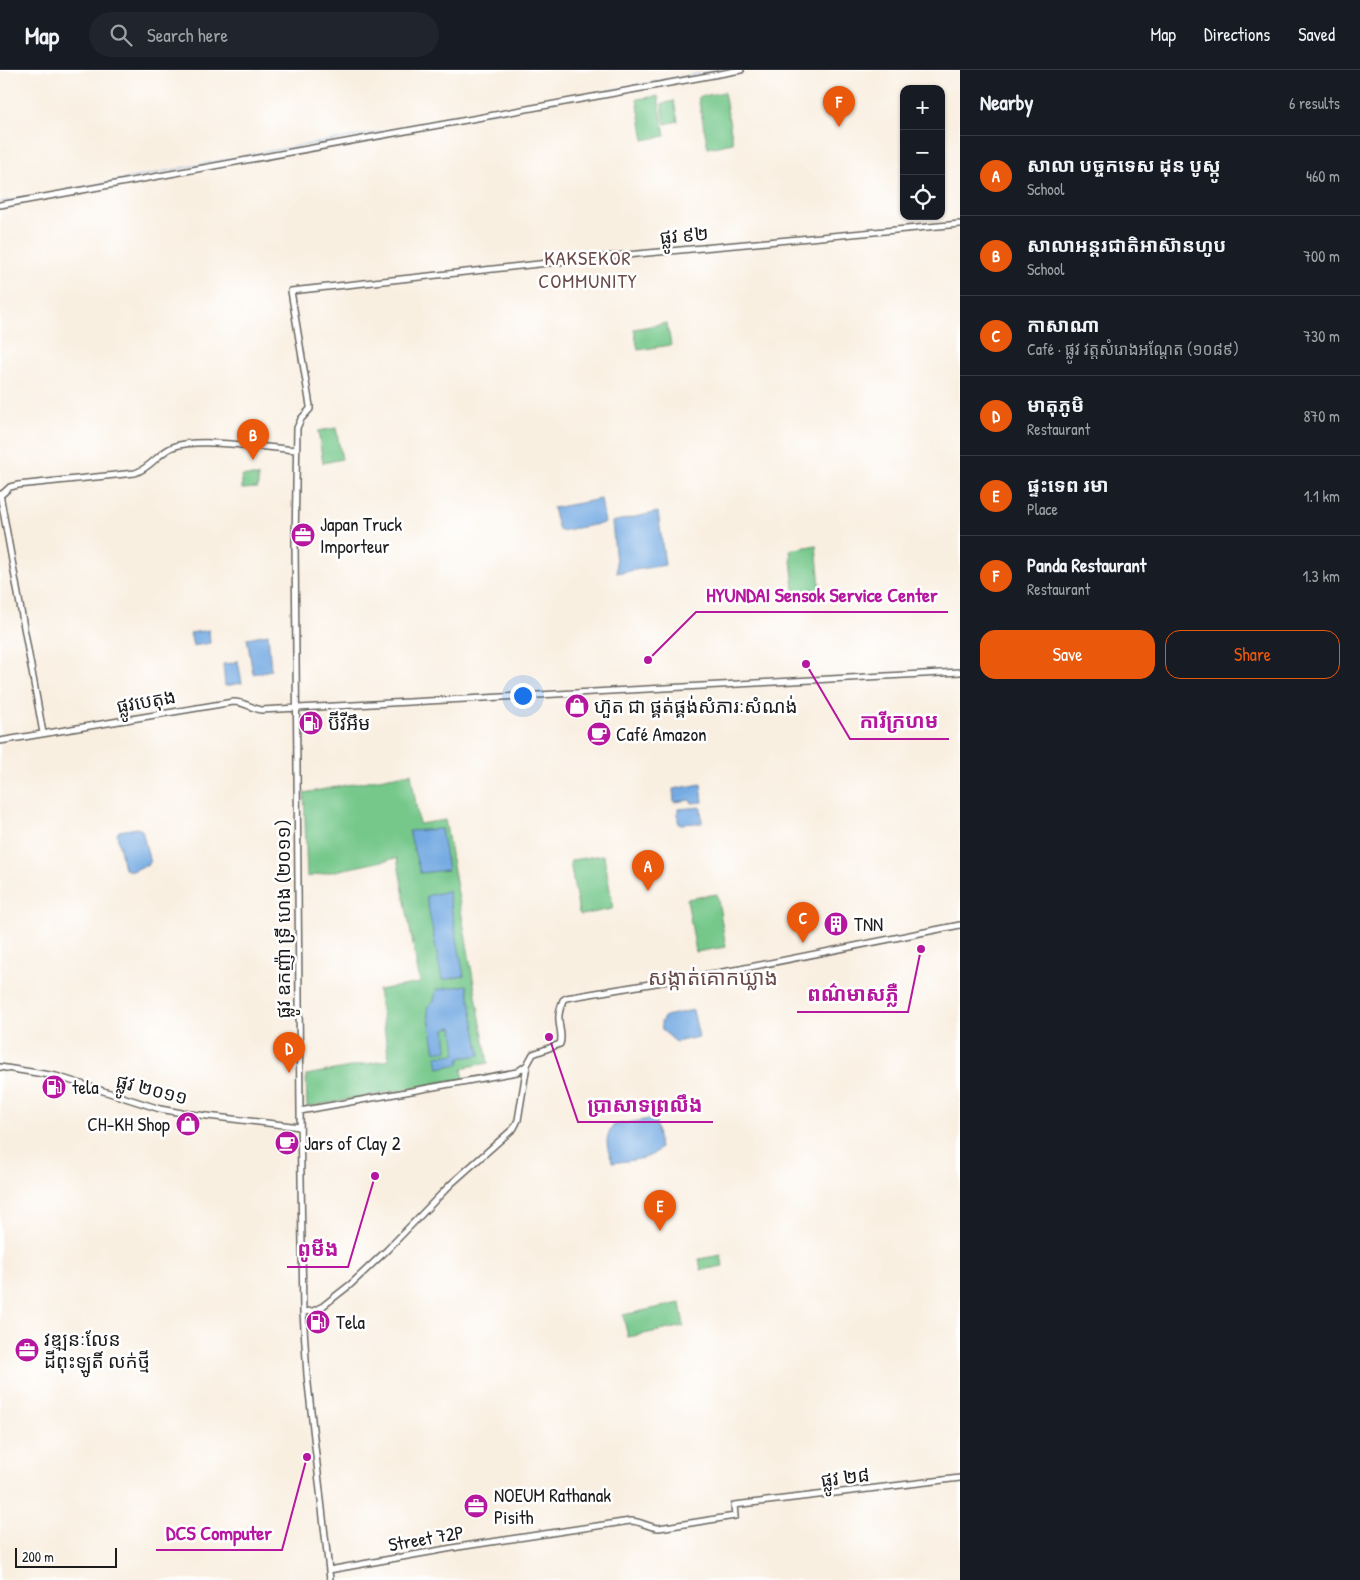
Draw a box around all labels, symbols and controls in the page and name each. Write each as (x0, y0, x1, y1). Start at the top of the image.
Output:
search box (89, 12, 439, 57)
text: Map (25, 19, 59, 51)
icon: search (107, 21, 135, 49)
text: Search here (147, 22, 228, 48)
text: Map (1151, 22, 1176, 47)
text: Directions (1204, 22, 1270, 47)
text: Saved (1298, 22, 1335, 47)
map controls (900, 85, 945, 220)
button: + (900, 85, 945, 130)
pin: F (823, 86, 855, 127)
text: Nearby (980, 88, 1033, 117)
text: 6 results (1289, 92, 1340, 114)
button: − (900, 130, 945, 175)
text: សាលា បច្ចកទេស ដុន បូស្កូ (1027, 152, 1221, 178)
text: A (992, 165, 1000, 187)
text: 460 m (1306, 165, 1340, 187)
button: locate (900, 175, 945, 220)
text: School (1027, 178, 1064, 200)
street label: ផ្លូវ ៩២ (658, 220, 710, 255)
text: សាលាអន្ដរជាតិអាស៊ានហូប (1027, 232, 1226, 258)
district label: KAKSEKOR COMMUNITY (538, 244, 638, 294)
text: B (992, 245, 1000, 267)
text: 700 m (1303, 245, 1340, 267)
text: School (1027, 258, 1064, 280)
text: កាសាណា (1027, 312, 1099, 338)
text: C (992, 325, 1000, 347)
text: 730 m (1303, 325, 1340, 347)
text: Café · ផ្លូវ វត្តសំរោងអណ្ដែត (១០៨៩) (1027, 338, 1239, 360)
text: មាតុភូមិ (1027, 392, 1084, 418)
text: D (992, 405, 1000, 427)
text: 870 m (1303, 405, 1340, 427)
text: Restaurant (1027, 418, 1090, 440)
pin: B (237, 419, 269, 460)
text: ផ្ទះទេព រមា (1027, 472, 1109, 498)
text: E (992, 485, 1000, 507)
text: 1.1 km (1304, 485, 1340, 507)
text: Place (1027, 498, 1058, 520)
place label: Japan Truck Importeur (320, 511, 402, 559)
office icon: Japan Truck Importeur (290, 522, 316, 548)
text: Panda Restaurant (1027, 552, 1146, 578)
text: F (993, 565, 999, 587)
text: 1.3 km (1302, 565, 1340, 587)
callout: HYUNDAI Sensok Service Center (696, 577, 948, 612)
text: Restaurant (1027, 578, 1090, 600)
text: HYUNDAI Sensok Service Center (706, 581, 938, 608)
button: Save (980, 630, 1155, 679)
button: Share (1165, 630, 1340, 679)
street label: ផ្លូវបេតុង (114, 683, 179, 724)
your location (510, 683, 536, 709)
shop icon: ហ៊ួត ជា ផ្គត់ផ្គង់សំភារៈសំណង់ (564, 693, 590, 719)
place label: ហ៊ួត ជា ផ្គត់ផ្គង់សំភារៈសំណង់ (594, 693, 798, 719)
callout: ការីក្រហម (850, 704, 949, 739)
text: ការីក្រហម (860, 707, 938, 734)
fuel station icon: ប៊ីវីអឹម (298, 710, 324, 736)
place label: ប៊ីវីអឹម (328, 710, 370, 736)
cafe icon: Café Amazon (586, 721, 612, 747)
place label: Café Amazon (616, 721, 707, 747)
street label: ផ្លូវ ឧកញ៉ា ទ្រី ហេង (២០១១) (270, 819, 301, 1019)
pin: A (632, 850, 664, 891)
pin: C (787, 902, 819, 943)
building icon: TNN (823, 911, 849, 937)
place label: TNN (854, 911, 883, 937)
district label: សង្កាត់គោកឃ្លាង (648, 963, 778, 992)
callout: ពណ៌មាសភ្លឺ (797, 977, 908, 1012)
text: ពណ៌មាសភ្លឺ (807, 980, 899, 1007)
pin: D (273, 1032, 305, 1073)
street label: ផ្លូវ ២០១១ (112, 1068, 191, 1115)
fuel station icon: tela (41, 1074, 67, 1100)
place label: tela (72, 1074, 99, 1100)
callout: ប្រាសាទព្រលឹង (578, 1087, 713, 1122)
text: ប្រាសាទព្រលឹង (587, 1091, 703, 1118)
place label: CH-KH Shop (87, 1111, 170, 1137)
shop icon: CH-KH Shop (175, 1111, 201, 1137)
cafe icon: Jars of Clay 2 (274, 1130, 300, 1156)
place label: Jars of Clay 2 (304, 1130, 401, 1156)
pin: E (644, 1190, 676, 1231)
callout: ពូមីង (287, 1232, 348, 1267)
text: ពូមីង (298, 1235, 338, 1262)
fuel station icon: Tela (305, 1309, 331, 1335)
place label: Tela (336, 1309, 366, 1335)
place label: វឌ្ឍនៈលែន ដីពុះឡូតិ៍ លក់ថ្មី (44, 1326, 150, 1378)
office icon: វឌ្ឍនៈលែន ដីពុះឡូតិ៍ លក់ថ្មី (14, 1337, 40, 1363)
street label: ផ្លូវ ២៨ (819, 1461, 871, 1497)
place label: NOEUM Rathanak Pisith (494, 1482, 611, 1530)
office icon: NOEUM Rathanak Pisith (463, 1493, 489, 1519)
callout: DCS Computer (156, 1515, 282, 1550)
text: DCS Computer (166, 1519, 272, 1547)
street label: Street 72P (386, 1519, 466, 1557)
scale bar (15, 1545, 118, 1568)
text: 200 m (22, 1547, 54, 1566)

